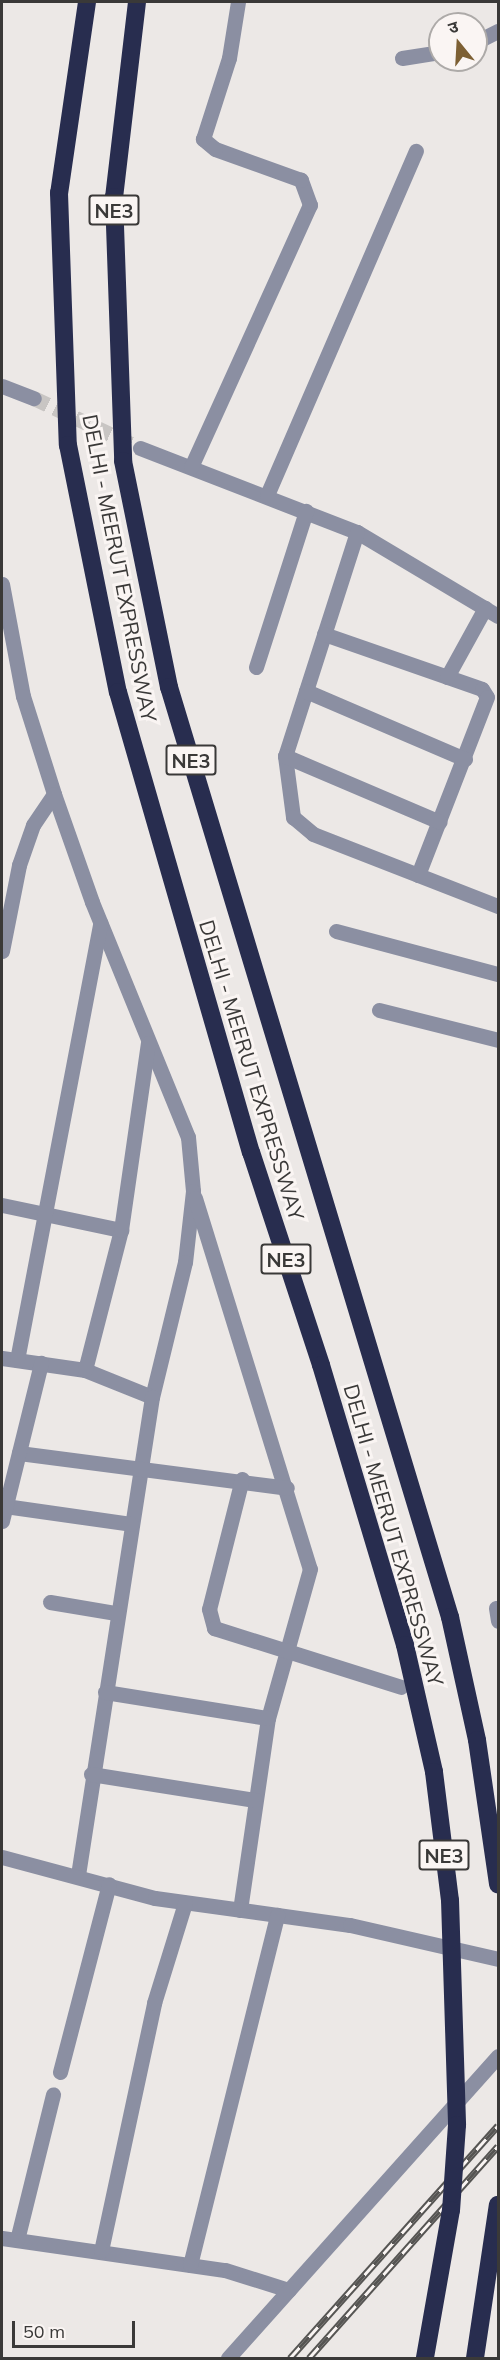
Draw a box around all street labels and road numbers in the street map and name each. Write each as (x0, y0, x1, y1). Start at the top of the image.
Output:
road number: NE3 (88, 193, 140, 227)
street label: DELHI - MEERUT EXPRESSWAY (78, 412, 162, 724)
road number: NE3 (166, 743, 216, 777)
street label: DELHI - MEERUT EXPRESSWAY (194, 917, 310, 1223)
road number: NE3 (260, 1242, 312, 1276)
street label: DELHI - MEERUT EXPRESSWAY (339, 1381, 449, 1689)
road number: NE3 (418, 1838, 470, 1872)

